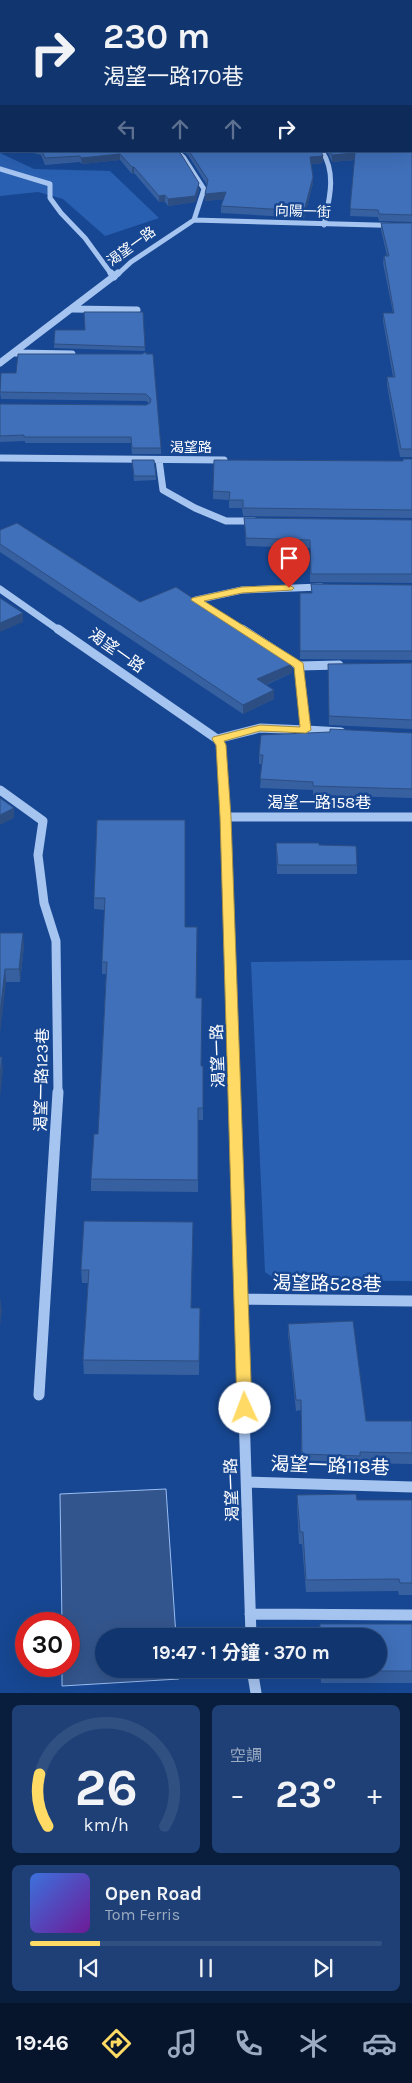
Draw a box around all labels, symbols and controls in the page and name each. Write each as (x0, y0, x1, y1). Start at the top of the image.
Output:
text: 230 m (103, 16, 210, 57)
icon: right (20, 20, 85, 85)
text: 渴望一路170巷 (103, 64, 244, 90)
icon: left (113, 115, 141, 143)
icon: ahead (166, 115, 194, 143)
icon: ahead (219, 115, 247, 143)
icon: right (272, 115, 300, 143)
street label: 向陽一街 (275, 202, 331, 221)
street label: 渴望一路 (104, 223, 159, 270)
street label: 渴望路 (170, 439, 212, 456)
pin (268, 537, 310, 588)
icon: arrive (275, 544, 303, 572)
street label: 渴望一路 (85, 624, 148, 677)
street label: 渴望一路158巷 (267, 793, 371, 812)
street label: 渴望一路 (207, 1024, 228, 1088)
street label: 渴望一路123巷 (31, 1028, 52, 1132)
street label: 渴望路528巷 (272, 1272, 382, 1296)
position arrow (218, 1381, 270, 1433)
street label: 渴望一路118巷 (270, 1453, 390, 1479)
street label: 渴望一路 (221, 1458, 242, 1522)
speed limit sign: 30 (15, 1612, 80, 1677)
text: 19:47 · 1 分鐘 · 370 m (152, 1642, 330, 1664)
text: 空調 (230, 1746, 262, 1765)
text: 26 (74, 1757, 138, 1818)
text: 23° (275, 1772, 337, 1817)
text: − (230, 1778, 245, 1811)
text: + (367, 1778, 382, 1811)
text: km/h (83, 1815, 129, 1836)
text: Open Road (105, 1883, 202, 1905)
text: Tom Ferris (105, 1905, 180, 1924)
icon: previous (75, 1954, 103, 1982)
icon: pause (192, 1954, 220, 1982)
icon: next (309, 1954, 337, 1982)
icon: directions (99, 2026, 134, 2061)
icon: music (165, 2026, 200, 2061)
icon: phone (231, 2026, 266, 2061)
icon: climate (296, 2026, 331, 2061)
icon: car (362, 2026, 397, 2061)
text: 19:46 (15, 2030, 69, 2056)

